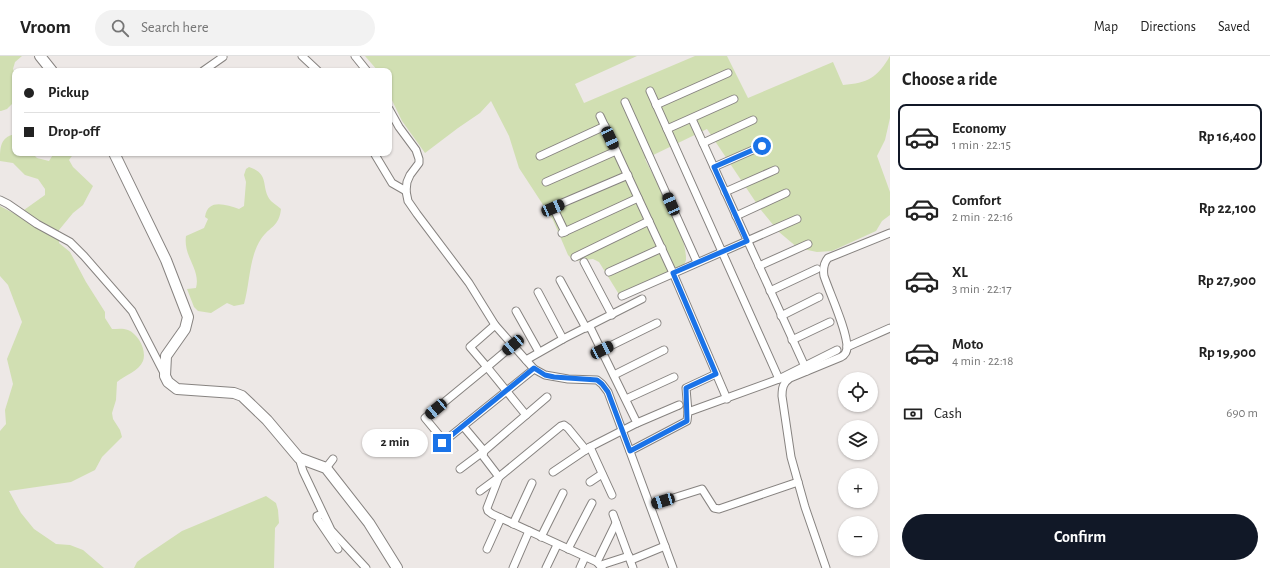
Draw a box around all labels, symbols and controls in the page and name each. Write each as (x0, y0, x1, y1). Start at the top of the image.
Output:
search box (95, 10, 375, 46)
icon: search (109, 17, 131, 39)
text: Vroom (20, 18, 71, 37)
text: Search here (141, 20, 209, 35)
text: Map (1094, 20, 1118, 34)
text: Directions (1140, 20, 1196, 34)
text: Saved (1218, 20, 1250, 34)
text: Choose a ride (902, 71, 997, 89)
text: Pickup (48, 85, 89, 100)
icon: car (904, 119, 940, 155)
text: Economy (952, 121, 1006, 136)
text: Drop-off (48, 124, 100, 139)
car (599, 125, 621, 151)
text: Rp 16,400 (1198, 129, 1256, 144)
route start (753, 137, 771, 155)
text: 1 min · 22:15 (952, 139, 1011, 152)
car (661, 191, 681, 217)
icon: car (904, 191, 940, 227)
text: Comfort (952, 193, 1001, 208)
car (540, 198, 566, 218)
text: Rp 22,100 (1199, 201, 1256, 216)
text: 2 min · 22:16 (952, 211, 1013, 224)
icon: car (904, 263, 940, 299)
text: XL (952, 265, 968, 280)
text: Rp 27,900 (1198, 273, 1256, 288)
text: 3 min · 22:17 (952, 283, 1012, 296)
car (500, 333, 526, 357)
icon: car (904, 335, 940, 371)
text: Moto (952, 337, 984, 352)
car (589, 339, 615, 361)
text: Rp 19,900 (1198, 345, 1256, 360)
text: 4 min · 22:18 (952, 355, 1013, 368)
map controls (838, 372, 878, 556)
button: locate (838, 372, 878, 412)
car (423, 397, 449, 421)
icon: cash (902, 403, 924, 425)
text: Cash (934, 406, 962, 421)
text: 690 m (1226, 407, 1258, 420)
button: layers (838, 420, 878, 460)
callout: 2 min (362, 429, 428, 457)
route end (433, 434, 451, 452)
text: 2 min (381, 436, 409, 449)
button: + (838, 468, 878, 508)
car (650, 492, 676, 510)
button: Confirm (902, 514, 1258, 560)
button: − (838, 516, 878, 556)

